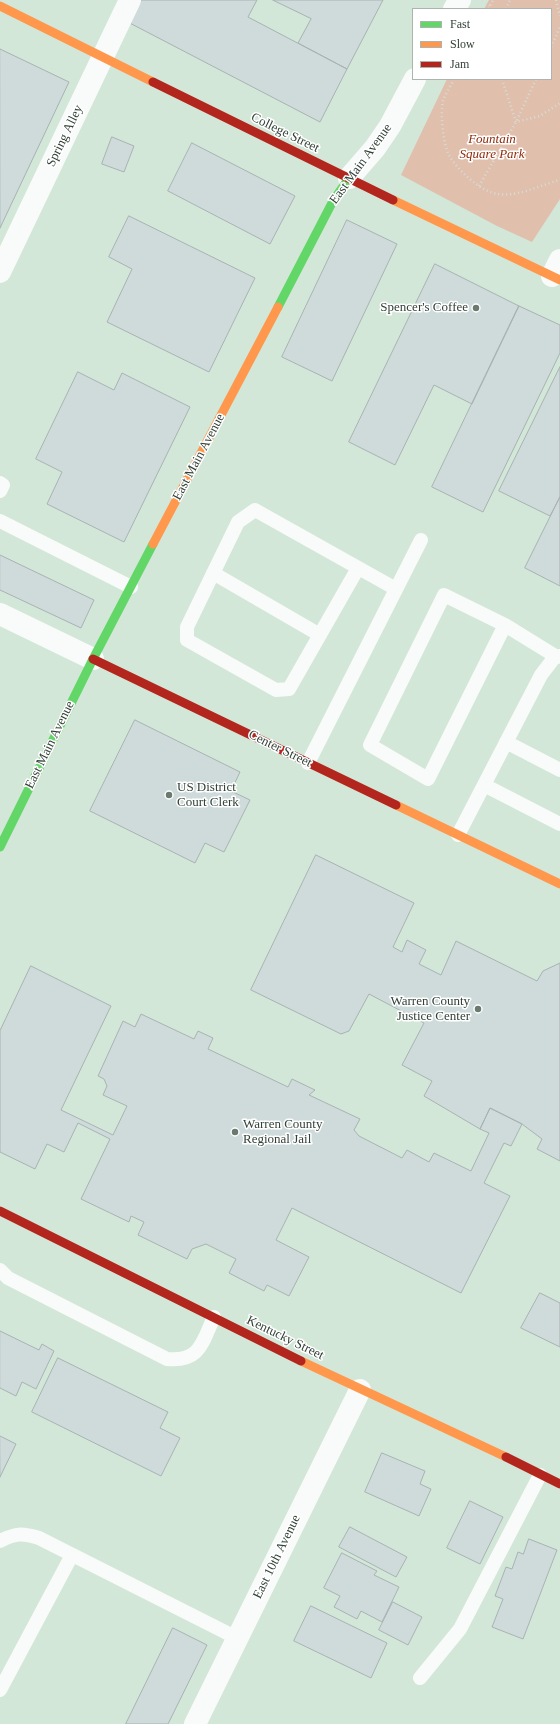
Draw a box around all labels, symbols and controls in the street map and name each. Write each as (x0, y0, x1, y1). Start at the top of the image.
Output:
legend (412, 8, 552, 80)
text: Fast (450, 17, 470, 31)
text: Slow (450, 37, 475, 51)
text: Jam (450, 57, 469, 71)
street label: Spring Alley (43, 103, 87, 169)
street label: College Street (248, 110, 322, 156)
street label: East Main Avenue (327, 121, 395, 207)
park label: Fountain Square Park (460, 132, 524, 163)
place label: Spencer's Coffee (380, 300, 468, 316)
marker: Spencer's Coffee (471, 303, 481, 313)
street label: East Main Avenue (170, 411, 228, 503)
street label: East Main Avenue (22, 699, 78, 791)
street label: Center Street (246, 727, 314, 771)
place label: US District Court Clerk (177, 780, 239, 811)
marker: US District Court Clerk (164, 790, 174, 800)
place label: Warren County Justice Center (391, 994, 470, 1025)
marker: Warren County Justice Center (473, 1004, 483, 1014)
place label: Warren County Regional Jail (243, 1117, 322, 1148)
marker: Warren County Regional Jail (230, 1127, 240, 1137)
street label: Kentucky Street (244, 1313, 326, 1363)
street label: East 10th Avenue (250, 1512, 304, 1602)

